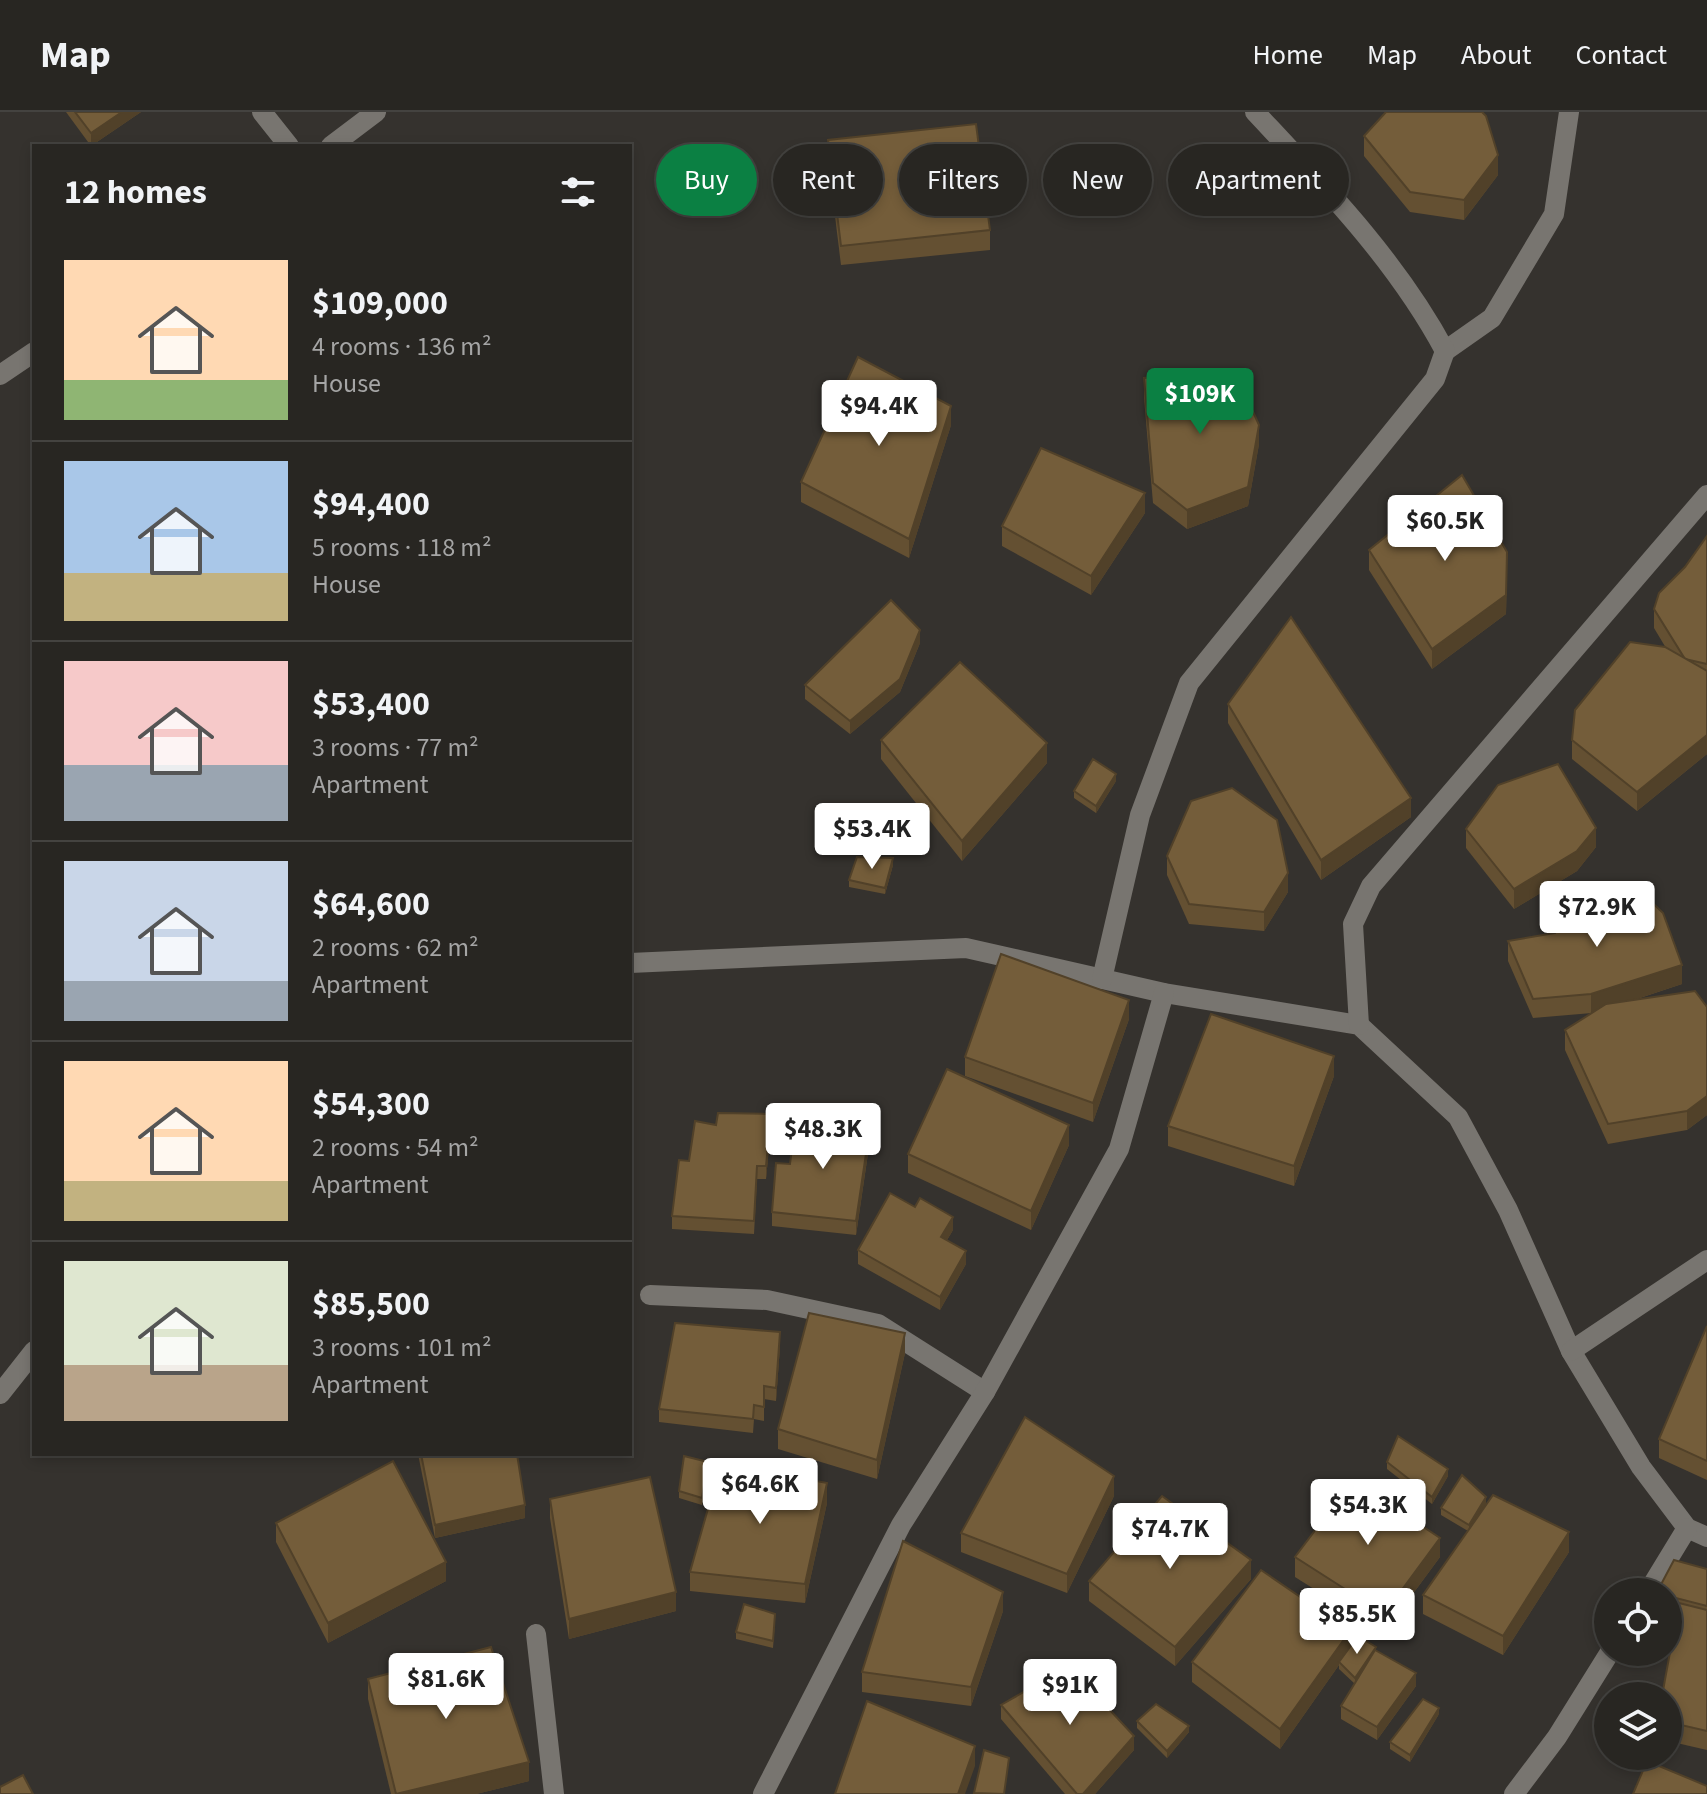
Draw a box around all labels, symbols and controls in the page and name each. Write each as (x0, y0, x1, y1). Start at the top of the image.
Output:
text: Map (40, 28, 111, 82)
text: Home (1252, 35, 1323, 75)
text: Map (1367, 35, 1417, 75)
text: About (1461, 35, 1532, 75)
text: Contact (1576, 35, 1667, 75)
chip: Buy (656, 144, 757, 216)
chip: Rent (773, 144, 883, 216)
chip: Filters (899, 144, 1027, 216)
chip: New (1043, 144, 1152, 216)
chip: Apartment (1168, 144, 1349, 216)
text: 12 homes (64, 168, 207, 217)
icon: filters (556, 170, 600, 214)
text: $109,000 (312, 279, 448, 328)
icon: home (128, 292, 224, 388)
text: 4 rooms · 136 m² (312, 328, 491, 365)
text: House (312, 365, 381, 402)
pin: $109K (1144, 368, 1256, 436)
text: $109K (1165, 375, 1235, 412)
pin: $94.4K (814, 380, 944, 448)
text: $94.4K (840, 387, 918, 424)
text: $94,400 (312, 480, 430, 529)
icon: home (128, 493, 224, 589)
pin: $60.5K (1380, 495, 1510, 563)
text: $60.5K (1406, 502, 1484, 539)
text: 5 rooms · 118 m² (312, 529, 491, 566)
text: House (312, 566, 381, 603)
text: $53,400 (312, 680, 430, 729)
icon: home (128, 693, 224, 789)
text: 3 rooms · 77 m² (312, 729, 479, 766)
text: Apartment (312, 766, 429, 803)
pin: $53.4K (807, 803, 937, 871)
text: $53.4K (833, 810, 911, 847)
text: $64,600 (312, 880, 430, 929)
pin: $72.9K (1532, 881, 1662, 949)
text: $72.9K (1558, 888, 1636, 925)
icon: home (128, 893, 224, 989)
text: 2 rooms · 62 m² (312, 929, 479, 966)
text: Apartment (312, 966, 429, 1003)
text: $54,300 (312, 1080, 430, 1129)
icon: home (128, 1093, 224, 1189)
pin: $48.3K (758, 1103, 888, 1171)
text: $48.3K (784, 1110, 862, 1147)
text: 2 rooms · 54 m² (312, 1129, 479, 1166)
text: Apartment (312, 1166, 429, 1203)
text: $85,500 (312, 1280, 430, 1329)
icon: home (128, 1293, 224, 1389)
text: 3 rooms · 101 m² (312, 1329, 491, 1366)
text: Apartment (312, 1366, 429, 1403)
pin: $64.6K (695, 1458, 825, 1526)
text: $64.6K (721, 1465, 799, 1502)
pin: $54.3K (1303, 1479, 1433, 1547)
text: $54.3K (1329, 1486, 1407, 1523)
pin: $74.7K (1105, 1503, 1235, 1571)
text: $74.7K (1131, 1510, 1209, 1547)
map controls (1594, 1578, 1682, 1770)
button: locate (1594, 1578, 1682, 1666)
pin: $85.5K (1292, 1588, 1422, 1656)
text: $85.5K (1318, 1595, 1396, 1632)
pin: $81.6K (381, 1653, 511, 1721)
pin: $91K (1023, 1659, 1117, 1727)
text: $81.6K (407, 1660, 485, 1697)
text: $91K (1041, 1666, 1099, 1703)
button: layers (1594, 1682, 1682, 1770)

